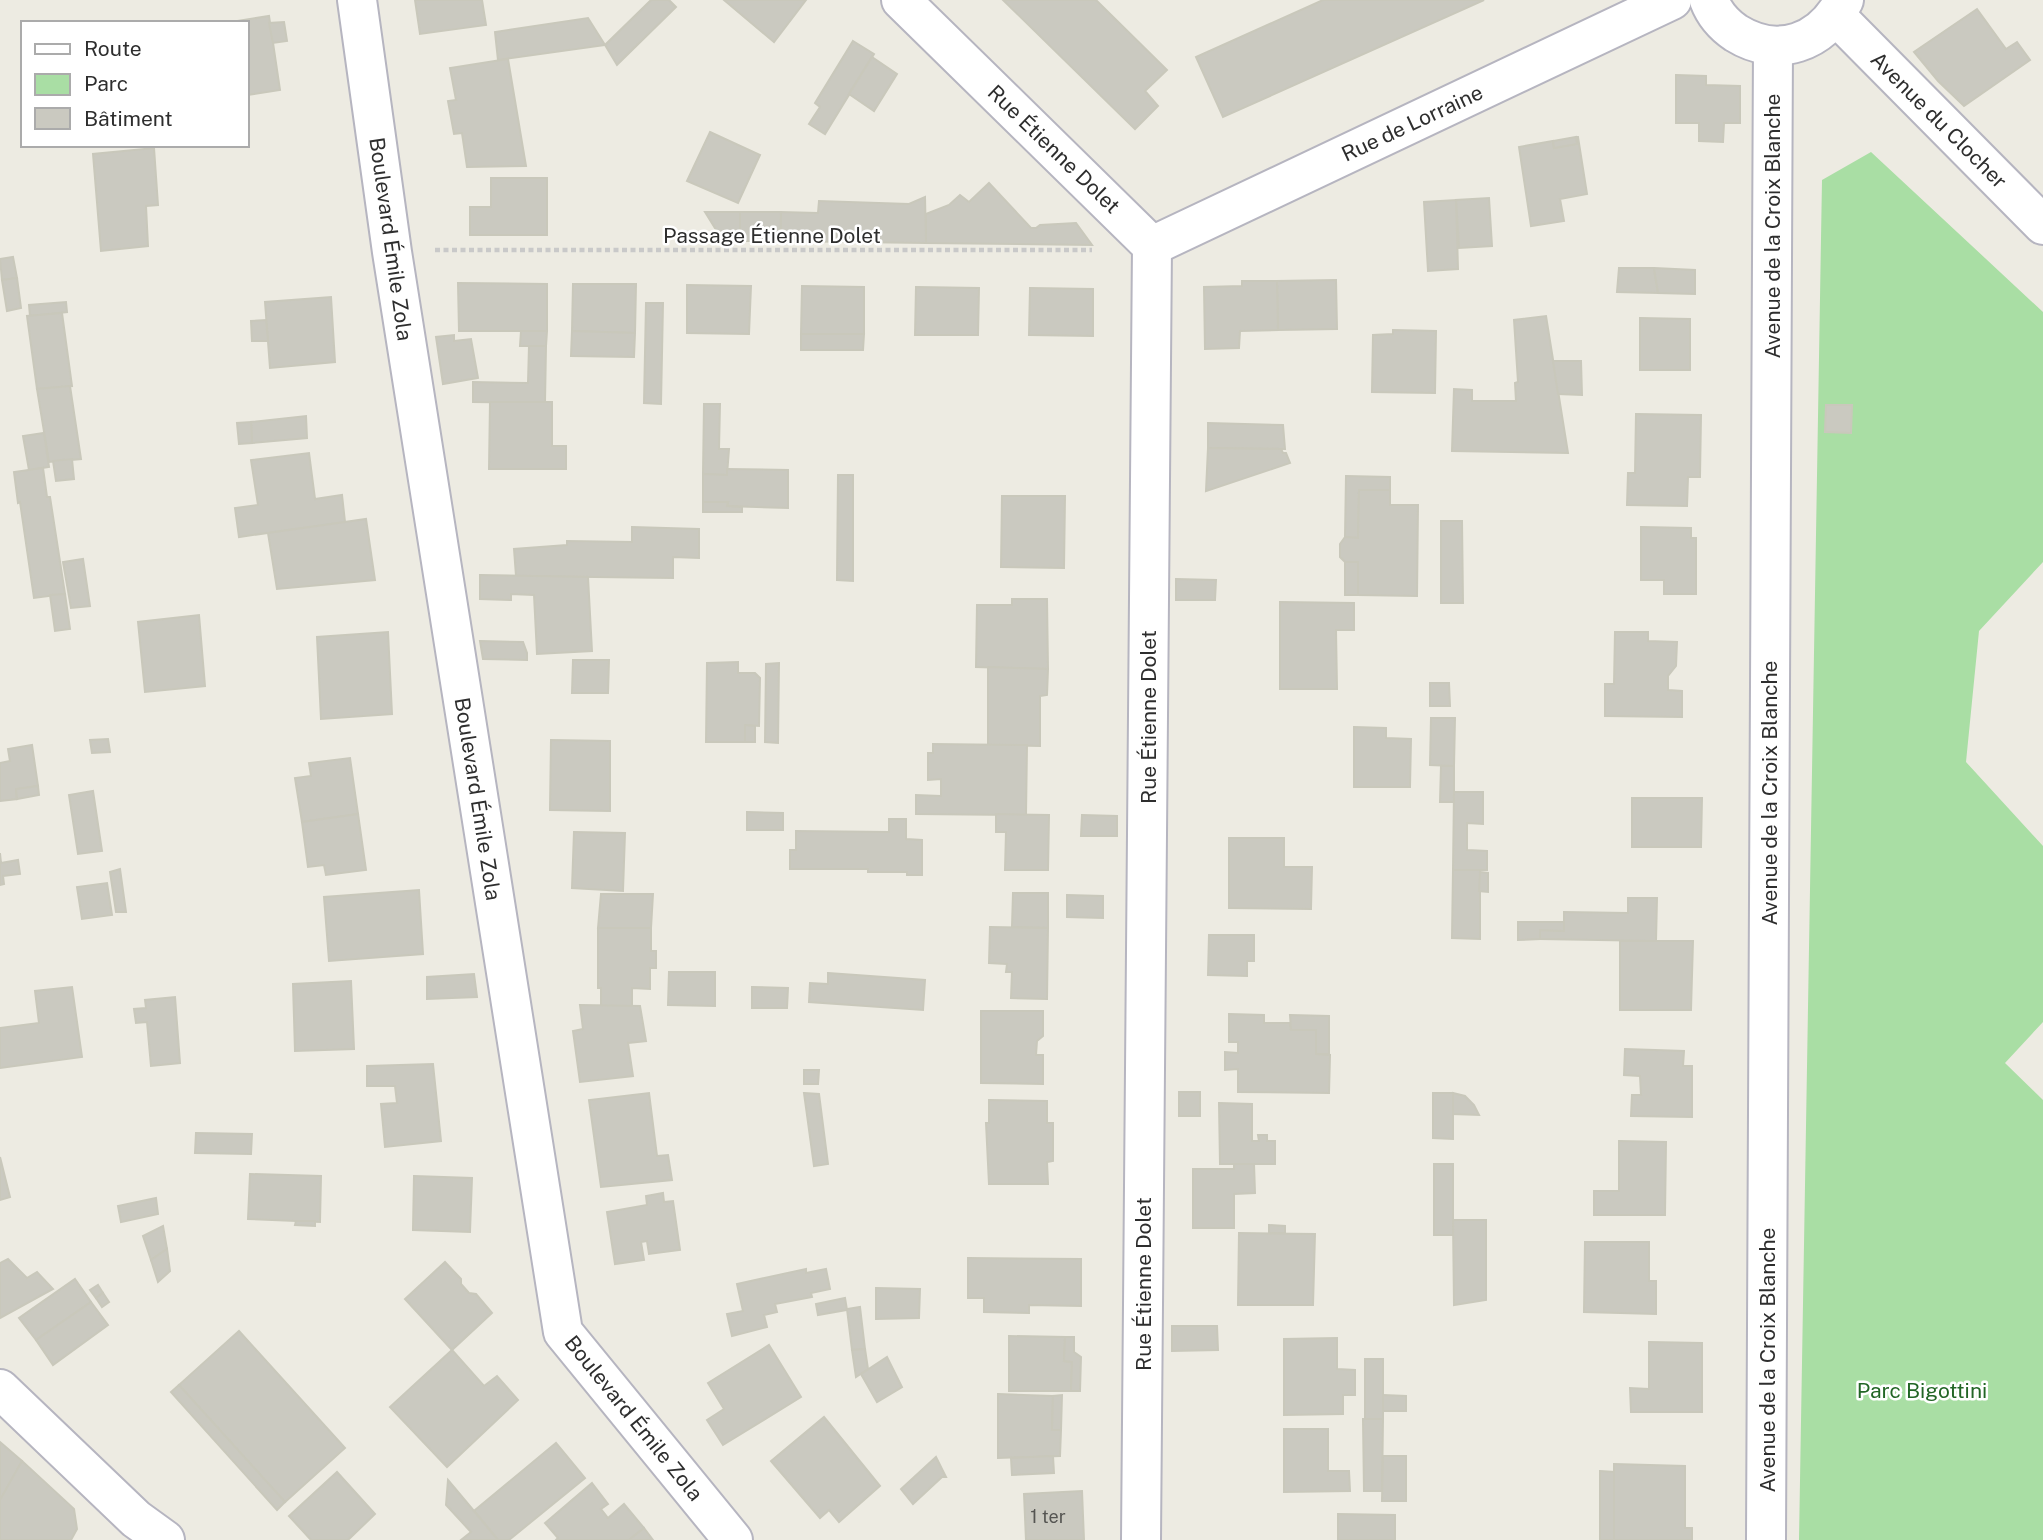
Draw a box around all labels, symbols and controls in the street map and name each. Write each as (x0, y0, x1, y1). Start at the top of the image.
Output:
legend (21, 21, 248, 147)
text: Route (84, 36, 142, 61)
street label: Avenue du Clocher (1866, 47, 2012, 193)
text: Parc (84, 71, 128, 96)
street label: Rue de Lorraine (1337, 79, 1487, 167)
street label: Rue Étienne Dolet (983, 80, 1125, 218)
street label: Avenue de la Croix Blanche (1760, 93, 1785, 359)
text: Bâtiment (84, 106, 173, 131)
street label: Boulevard Émile Zola (364, 136, 418, 342)
street label: Passage Étienne Dolet (663, 223, 881, 248)
street label: Rue Étienne Dolet (1136, 630, 1161, 804)
street label: Avenue de la Croix Blanche (1757, 660, 1782, 926)
street label: Boulevard Émile Zola (450, 696, 506, 902)
street label: Rue Étienne Dolet (1131, 1197, 1156, 1371)
street label: Avenue de la Croix Blanche (1755, 1227, 1780, 1493)
street label: Boulevard Émile Zola (560, 1330, 708, 1506)
park label: Parc Bigottini (1857, 1378, 1987, 1403)
house number: 1 ter (1030, 1506, 1066, 1527)

